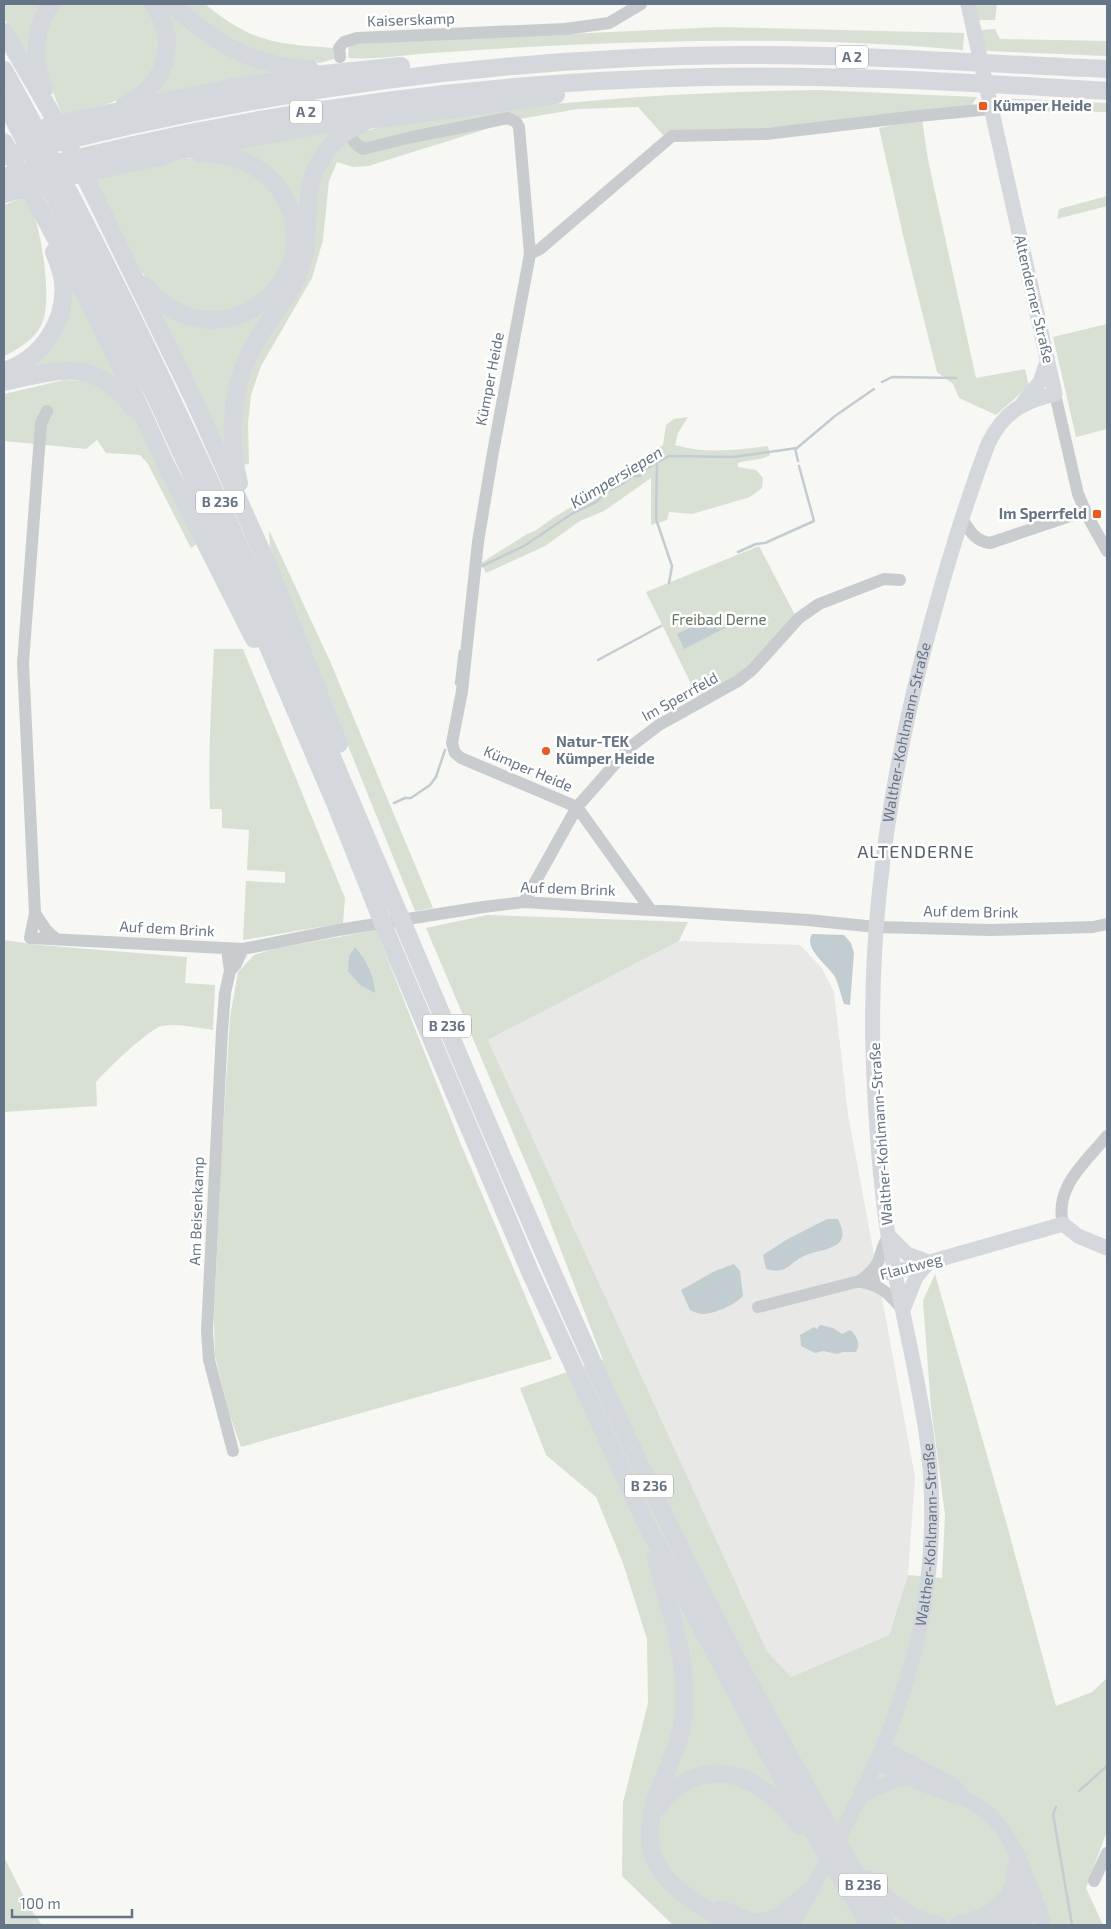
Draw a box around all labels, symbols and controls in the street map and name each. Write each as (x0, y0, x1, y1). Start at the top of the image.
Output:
street label: Kaiserskamp (367, 8, 455, 30)
road number: A 2 (836, 46, 868, 68)
place label: Kümper Heide (993, 96, 1092, 114)
road number: A 2 (290, 100, 322, 124)
marker: Kümper Heide (977, 100, 989, 112)
street label: Altenderner Straße (1011, 233, 1058, 365)
street label: Kümper Heide (471, 331, 507, 427)
water label: Kümpersiepen (566, 442, 665, 512)
road number: B 236 (196, 491, 244, 514)
place label: Im Sperrfeld (999, 504, 1087, 522)
marker: Im Sperrfeld (1091, 508, 1103, 520)
park label: Freibad Derne (672, 610, 766, 628)
street label: Walther-Kohlmann-Straße (878, 640, 934, 823)
street label: Im Sperrfeld (638, 668, 721, 724)
place label: Natur-TEK Kümper Heide (556, 732, 655, 767)
street label: Kümper Heide (481, 741, 576, 795)
marker: Natur-TEK Kümper Heide (540, 745, 552, 757)
district label: ALTENDERNE (857, 840, 975, 862)
street label: Auf dem Brink (520, 877, 616, 899)
street label: Auf dem Brink (923, 901, 1019, 921)
street label: Auf dem Brink (119, 917, 215, 939)
road number: B 236 (423, 1014, 471, 1038)
street label: Walther-Kohlmann-Straße (865, 1042, 895, 1226)
street label: Am Beisenkamp (185, 1156, 207, 1266)
street label: Flautweg (878, 1249, 944, 1283)
street label: Walther-Kohlmann-Straße (911, 1442, 940, 1628)
road number: B 236 (625, 1474, 673, 1498)
road number: B 236 (839, 1874, 887, 1896)
scale bar (12, 1886, 132, 1918)
text: 100 m (20, 1894, 61, 1912)

